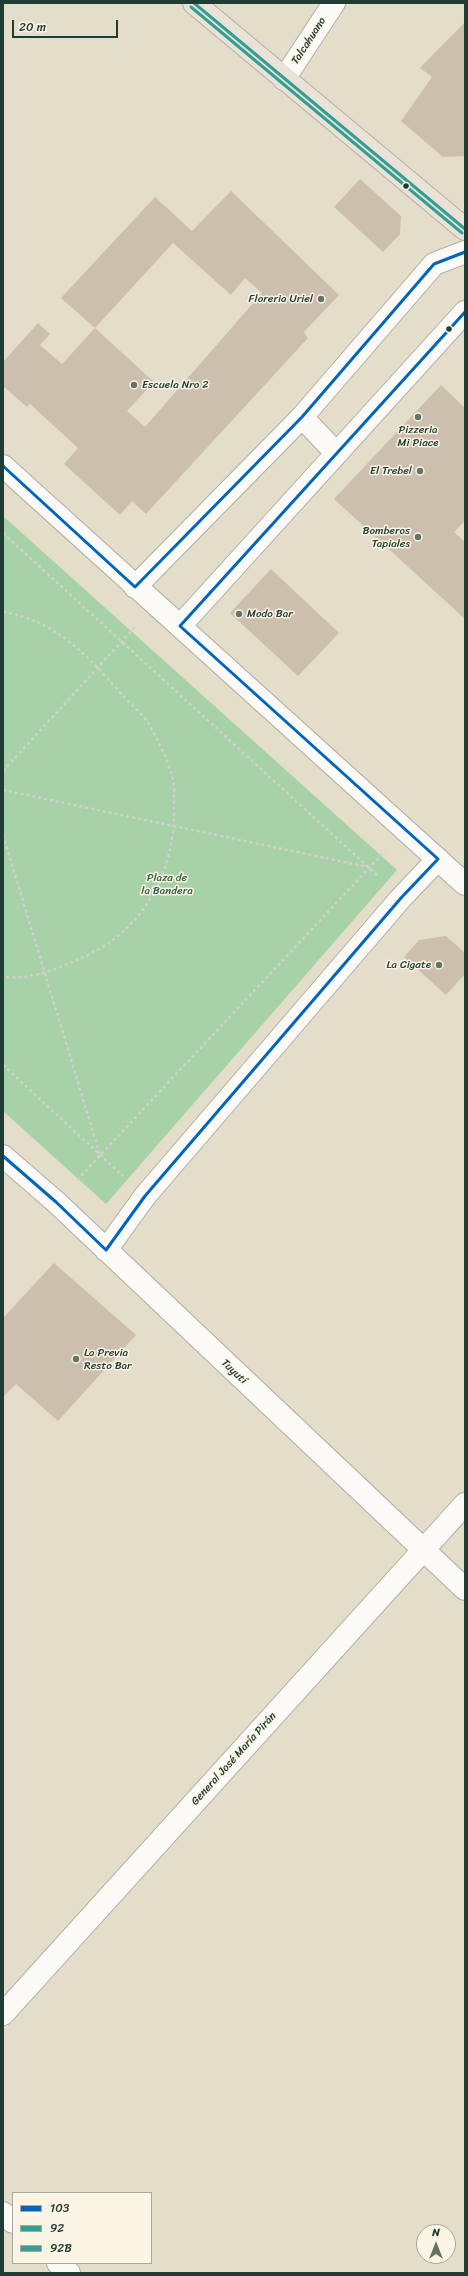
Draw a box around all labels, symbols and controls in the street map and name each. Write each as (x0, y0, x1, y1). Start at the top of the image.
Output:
scale bar (14, 12, 120, 38)
street label: Talcahuano (289, 15, 329, 67)
text: 20 m (19, 16, 46, 38)
unlabelled marker (401, 181, 411, 191)
place label: Floreria Uriel (249, 292, 313, 306)
marker: Floreria Uriel (316, 294, 326, 304)
unlabelled marker (444, 324, 454, 334)
place label: Escuela Nro 2 (142, 378, 209, 392)
marker: Escuela Nro 2 (129, 380, 139, 390)
marker: Pizzeria Mi Piace (413, 412, 423, 422)
place label: Pizzeria Mi Piace (398, 423, 438, 449)
place label: El Trebel (370, 464, 412, 478)
marker: El Trebel (415, 466, 425, 476)
place label: Bomberos Tapiales (362, 524, 410, 550)
marker: Bomberos Tapiales (413, 532, 423, 542)
place label: Modo Bar (247, 607, 293, 621)
marker: Modo Bar (234, 609, 244, 619)
park label: Plaza de la Bandera (141, 871, 193, 897)
place label: La Cigate (386, 958, 431, 972)
marker: La Cigate (434, 960, 444, 970)
place label: La Previa Resto Bar (84, 1346, 132, 1372)
marker: La Previa Resto Bar (71, 1354, 81, 1364)
street label: Tuyutí (218, 1357, 250, 1387)
street label: General José María Pirán (189, 1710, 279, 1808)
legend (12, 2192, 152, 2264)
text: 103 (50, 2197, 69, 2219)
text: 92 (50, 2217, 64, 2239)
text: N (432, 2223, 440, 2242)
north arrow (416, 2224, 456, 2264)
text: 92B (50, 2237, 72, 2259)

